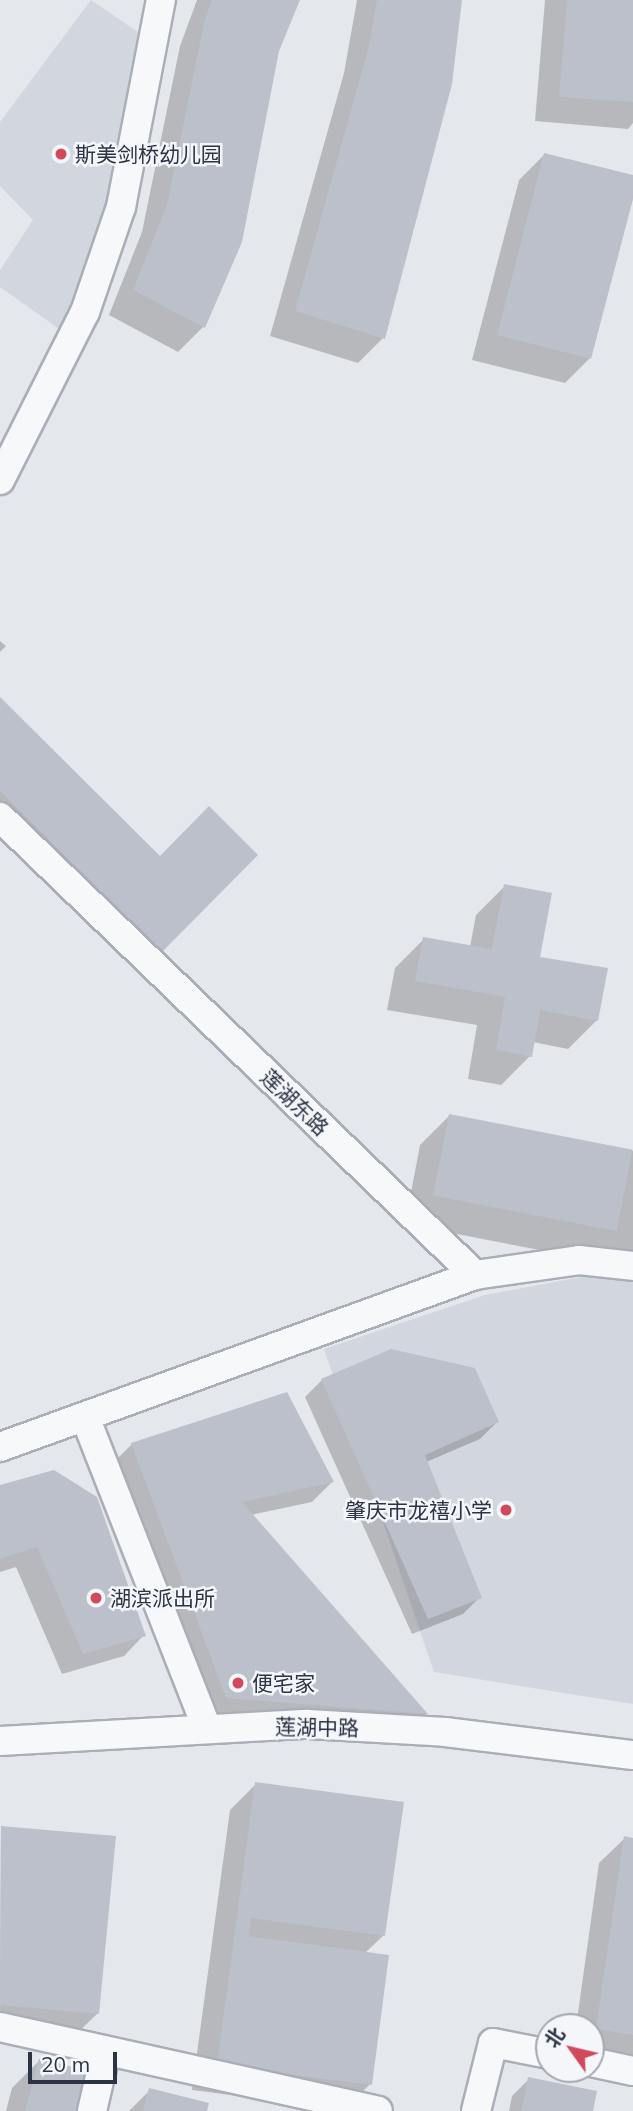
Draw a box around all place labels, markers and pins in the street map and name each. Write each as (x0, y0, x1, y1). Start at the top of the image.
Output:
place label: 斯美剑桥幼儿园 (75, 141, 222, 167)
marker: 斯美剑桥幼儿园 (53, 146, 69, 162)
place label: 肇庆市龙禧小学 (345, 1497, 492, 1523)
marker: 肇庆市龙禧小学 (498, 1502, 514, 1518)
place label: 湖滨派出所 (110, 1585, 215, 1611)
marker: 湖滨派出所 (88, 1590, 104, 1606)
place label: 便宅家 (252, 1670, 315, 1696)
marker: 便宅家 (230, 1675, 246, 1691)

